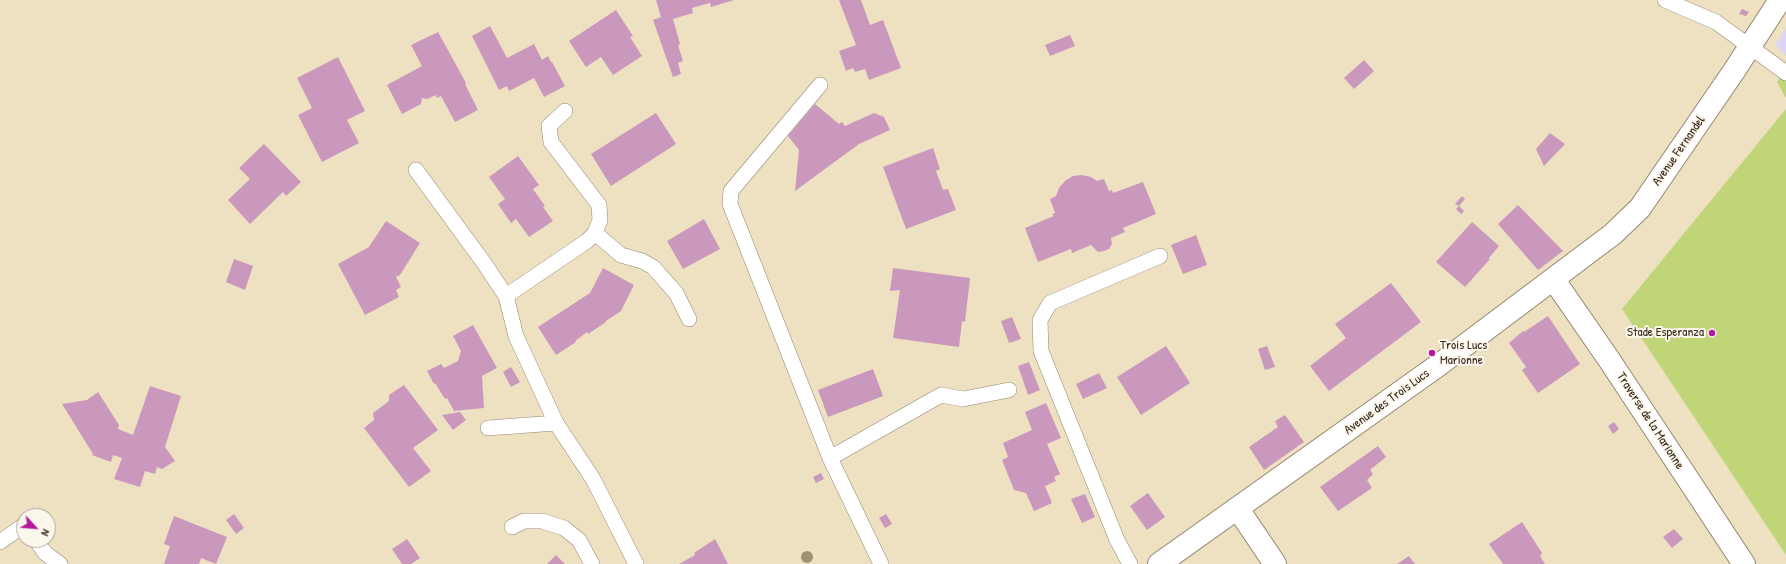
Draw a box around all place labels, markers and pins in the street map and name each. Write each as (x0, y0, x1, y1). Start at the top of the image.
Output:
place label: Stade Esperanza (1627, 325, 1704, 341)
marker: Stade Esperanza (1707, 328, 1717, 338)
place label: Trois Lucs Marionne (1440, 338, 1487, 369)
marker: Trois Lucs Marionne (1427, 348, 1437, 358)

